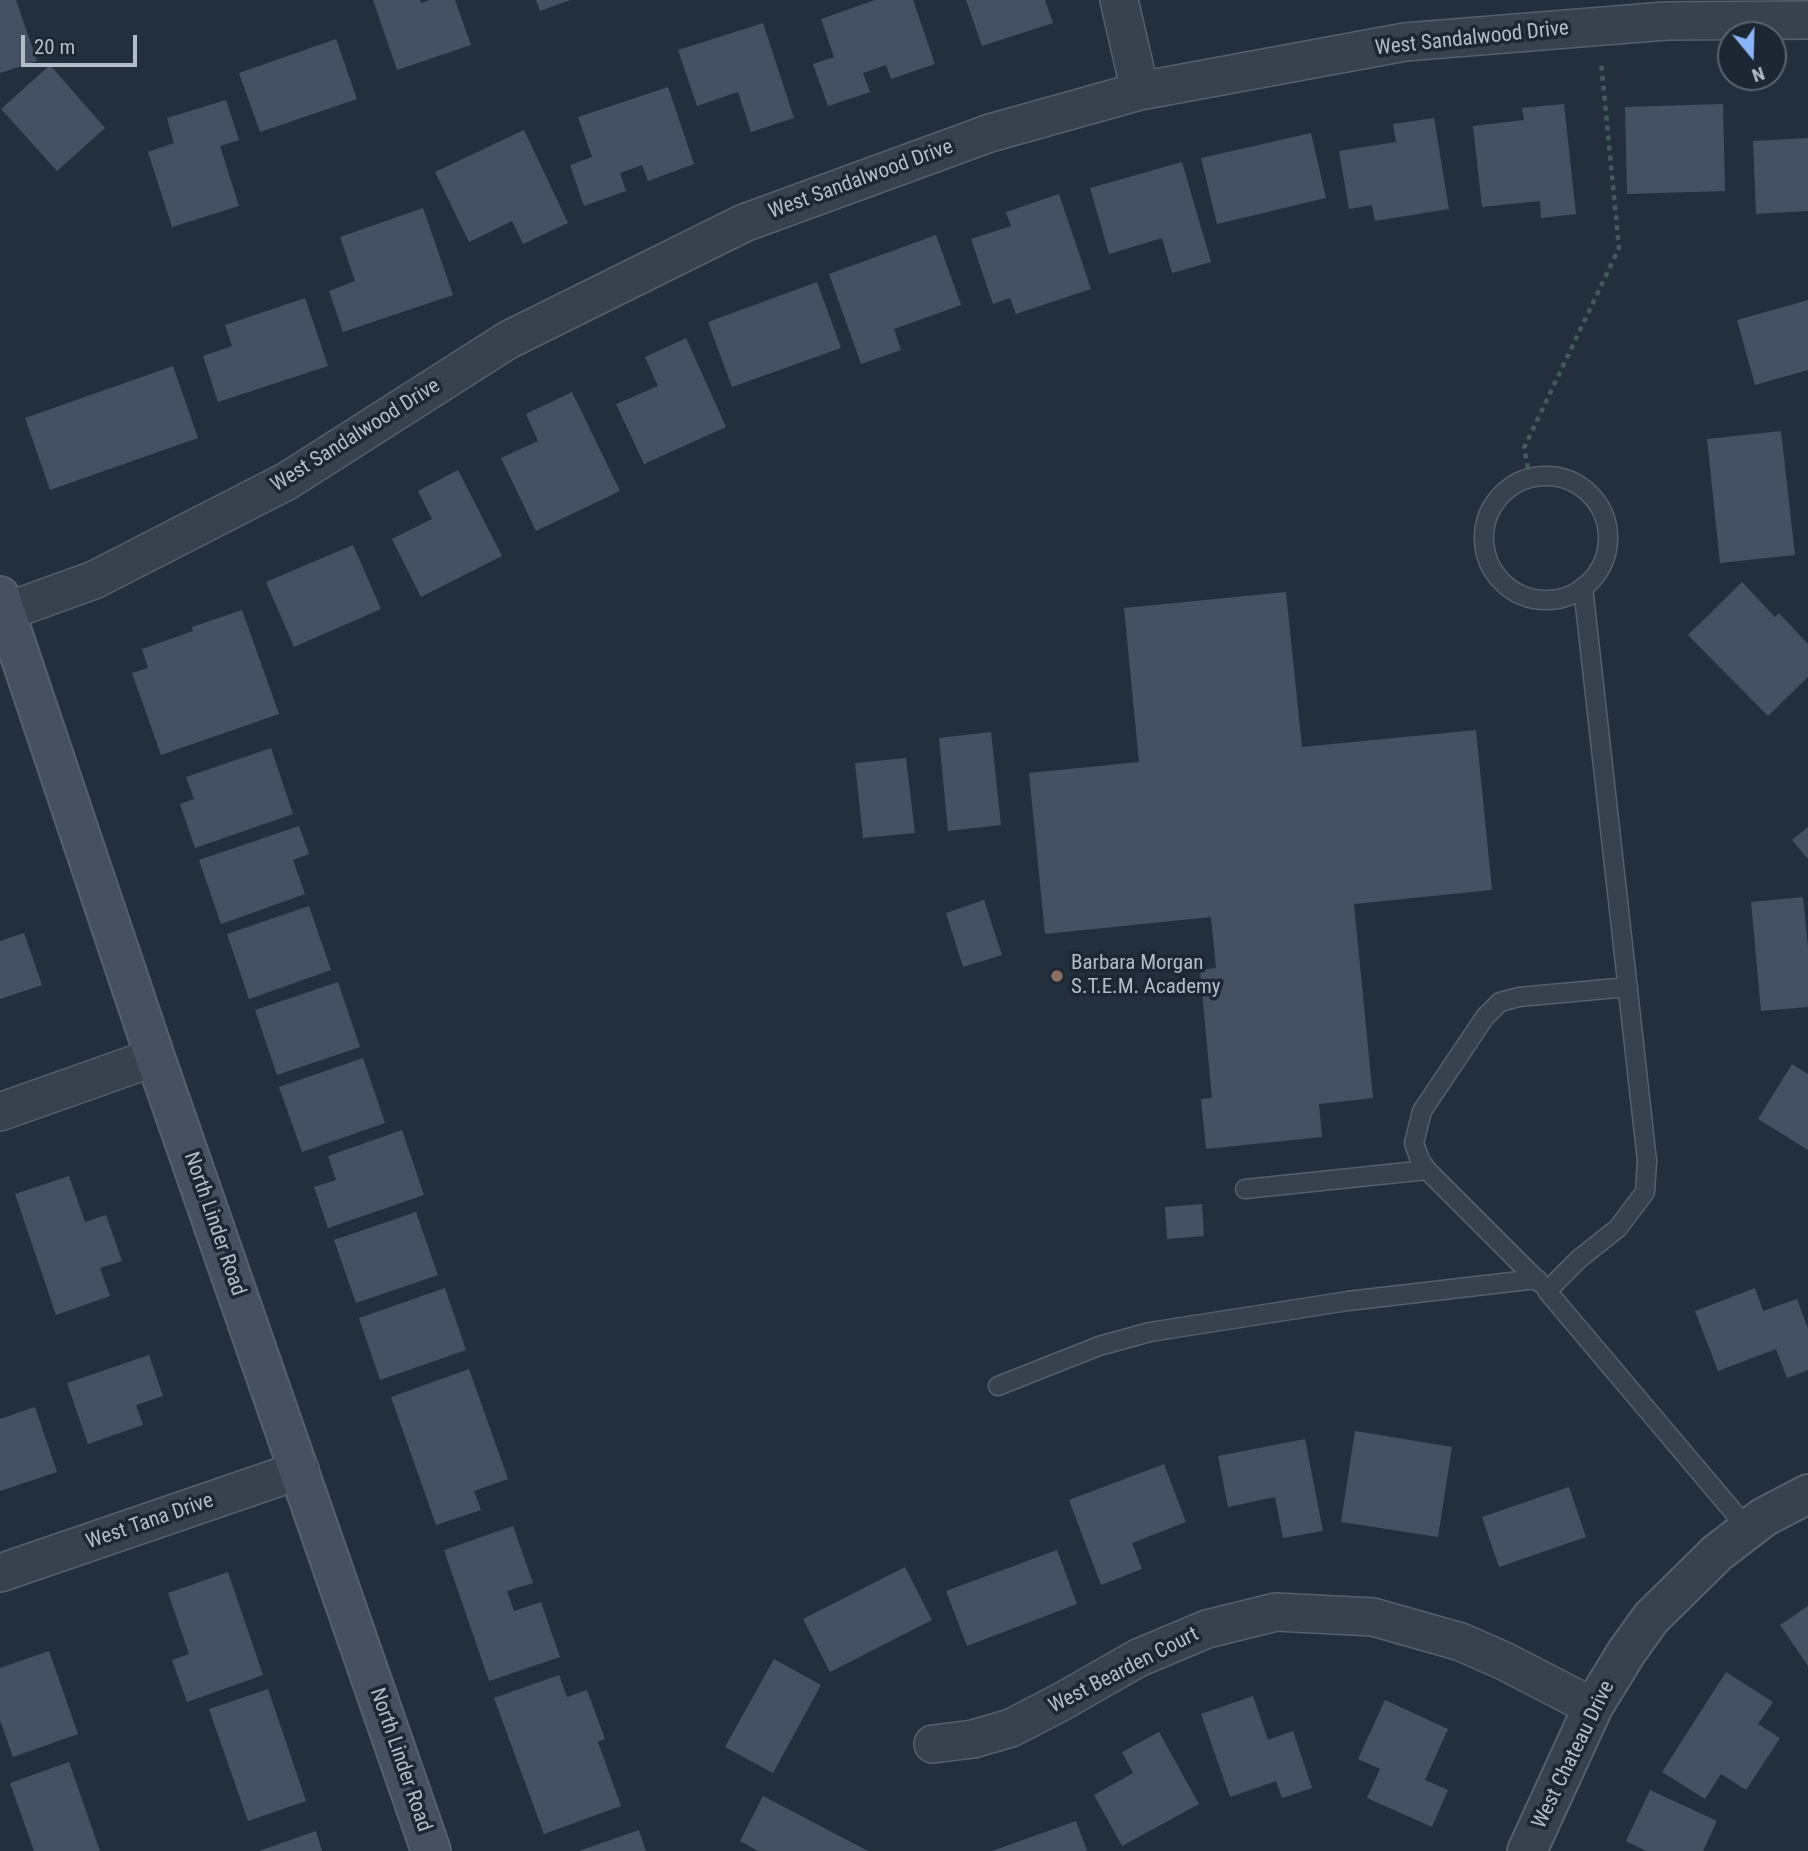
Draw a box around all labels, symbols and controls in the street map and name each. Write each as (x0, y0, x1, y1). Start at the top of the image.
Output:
street label: West Sandalwood Drive (1374, 16, 1570, 62)
scale bar (24, 21, 140, 65)
north arrow (1717, 21, 1787, 91)
text: 20 m (34, 35, 75, 59)
text: N (1749, 62, 1768, 87)
street label: West Sandalwood Drive (765, 135, 957, 225)
street label: West Sandalwood Drive (267, 374, 445, 498)
place label: Barbara Morgan S.T.E.M. Academy (1071, 951, 1221, 1001)
marker: Barbara Morgan S.T.E.M. Academy (1049, 968, 1065, 984)
street label: North Linder Road (178, 1149, 250, 1299)
street label: West Tana Drive (83, 1488, 217, 1556)
street label: West Bearden Court (1045, 1622, 1203, 1720)
street label: West Chateau Drive (1527, 1677, 1621, 1833)
street label: North Linder Road (364, 1685, 436, 1835)

